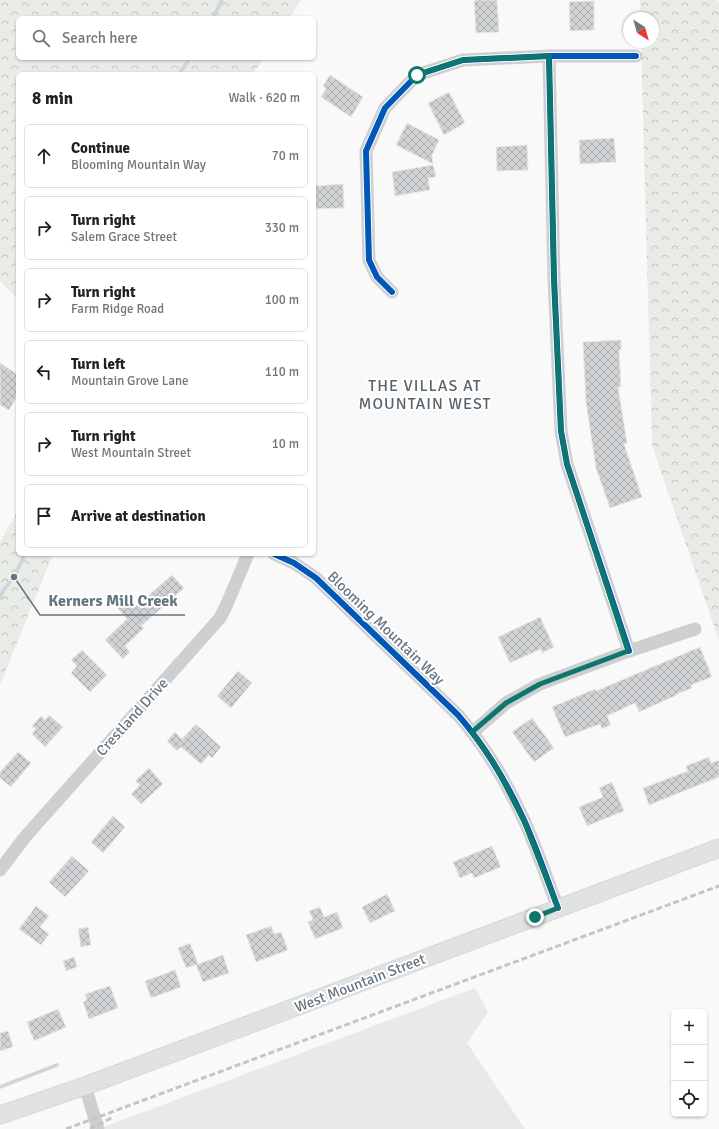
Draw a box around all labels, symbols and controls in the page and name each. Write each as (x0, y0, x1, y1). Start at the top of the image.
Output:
north arrow (623, 12, 659, 48)
search box (16, 16, 316, 60)
icon: search (30, 27, 52, 49)
text: Search here (62, 29, 138, 47)
route start (408, 66, 426, 84)
text: 8 min (32, 88, 73, 109)
text: Walk · 620 m (229, 90, 300, 106)
text: Continue (71, 139, 130, 157)
icon: ahead (33, 145, 55, 167)
text: 70 m (272, 148, 299, 164)
text: Blooming Mountain Way (71, 157, 206, 173)
text: Turn right (71, 211, 136, 229)
icon: right (33, 217, 55, 239)
text: 330 m (265, 220, 299, 236)
text: Salem Grace Street (71, 229, 177, 245)
text: Turn right (71, 283, 136, 301)
icon: right (33, 289, 55, 311)
text: 100 m (265, 292, 299, 308)
text: Farm Ridge Road (71, 301, 164, 317)
text: Turn left (71, 355, 125, 373)
icon: left (33, 361, 55, 383)
text: 110 m (265, 364, 299, 380)
text: Mountain Grove Lane (71, 373, 189, 389)
district label: THE VILLAS AT MOUNTAIN WEST (359, 376, 491, 414)
text: Turn right (71, 427, 136, 445)
icon: right (33, 433, 55, 455)
text: 10 m (272, 436, 299, 452)
text: West Mountain Street (71, 445, 191, 461)
icon: arrive (33, 505, 55, 527)
text: Arrive at destination (71, 507, 206, 525)
street label: Blooming Mountain Way (324, 567, 448, 689)
callout: Kerners Mill Creek (40, 587, 185, 615)
text: Kerners Mill Creek (48, 591, 178, 611)
street label: Crestland Drive (92, 674, 172, 760)
route end (526, 908, 544, 926)
street label: West Mountain Street (292, 950, 428, 1016)
map controls (671, 1009, 707, 1117)
button: + (671, 1009, 707, 1045)
button: − (671, 1045, 707, 1081)
button: locate (671, 1081, 707, 1117)

